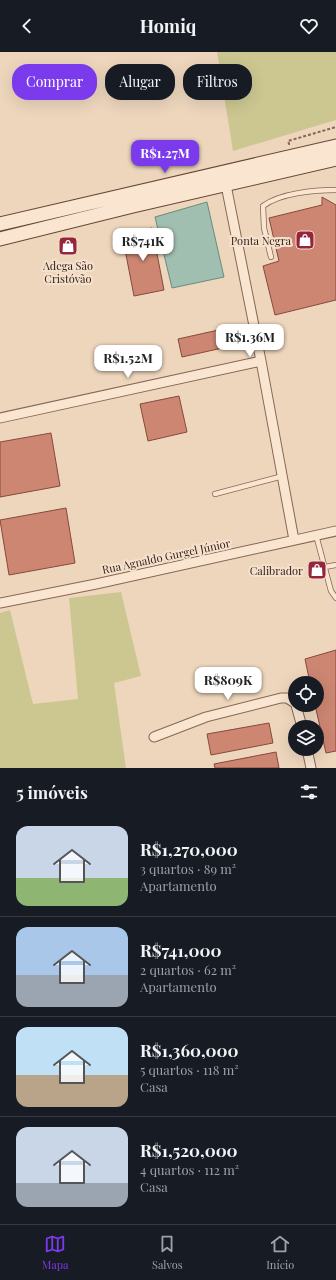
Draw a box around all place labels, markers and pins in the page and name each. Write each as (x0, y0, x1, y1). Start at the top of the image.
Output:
pin: R$1.27M (128, 140, 202, 174)
pin: R$741K (110, 228, 176, 262)
shop icon: Ponta Negra (294, 229, 316, 251)
place label: Ponta Negra (231, 233, 292, 248)
shop icon: Adega São Cristóvão (57, 235, 79, 257)
place label: Adega São Cristóvão (42, 258, 93, 286)
pin: R$1.36M (213, 324, 287, 358)
pin: R$1.52M (91, 345, 165, 379)
shop icon: Calibrador (306, 559, 328, 581)
place label: Calibrador (250, 563, 303, 578)
pin: R$809K (195, 667, 261, 701)

